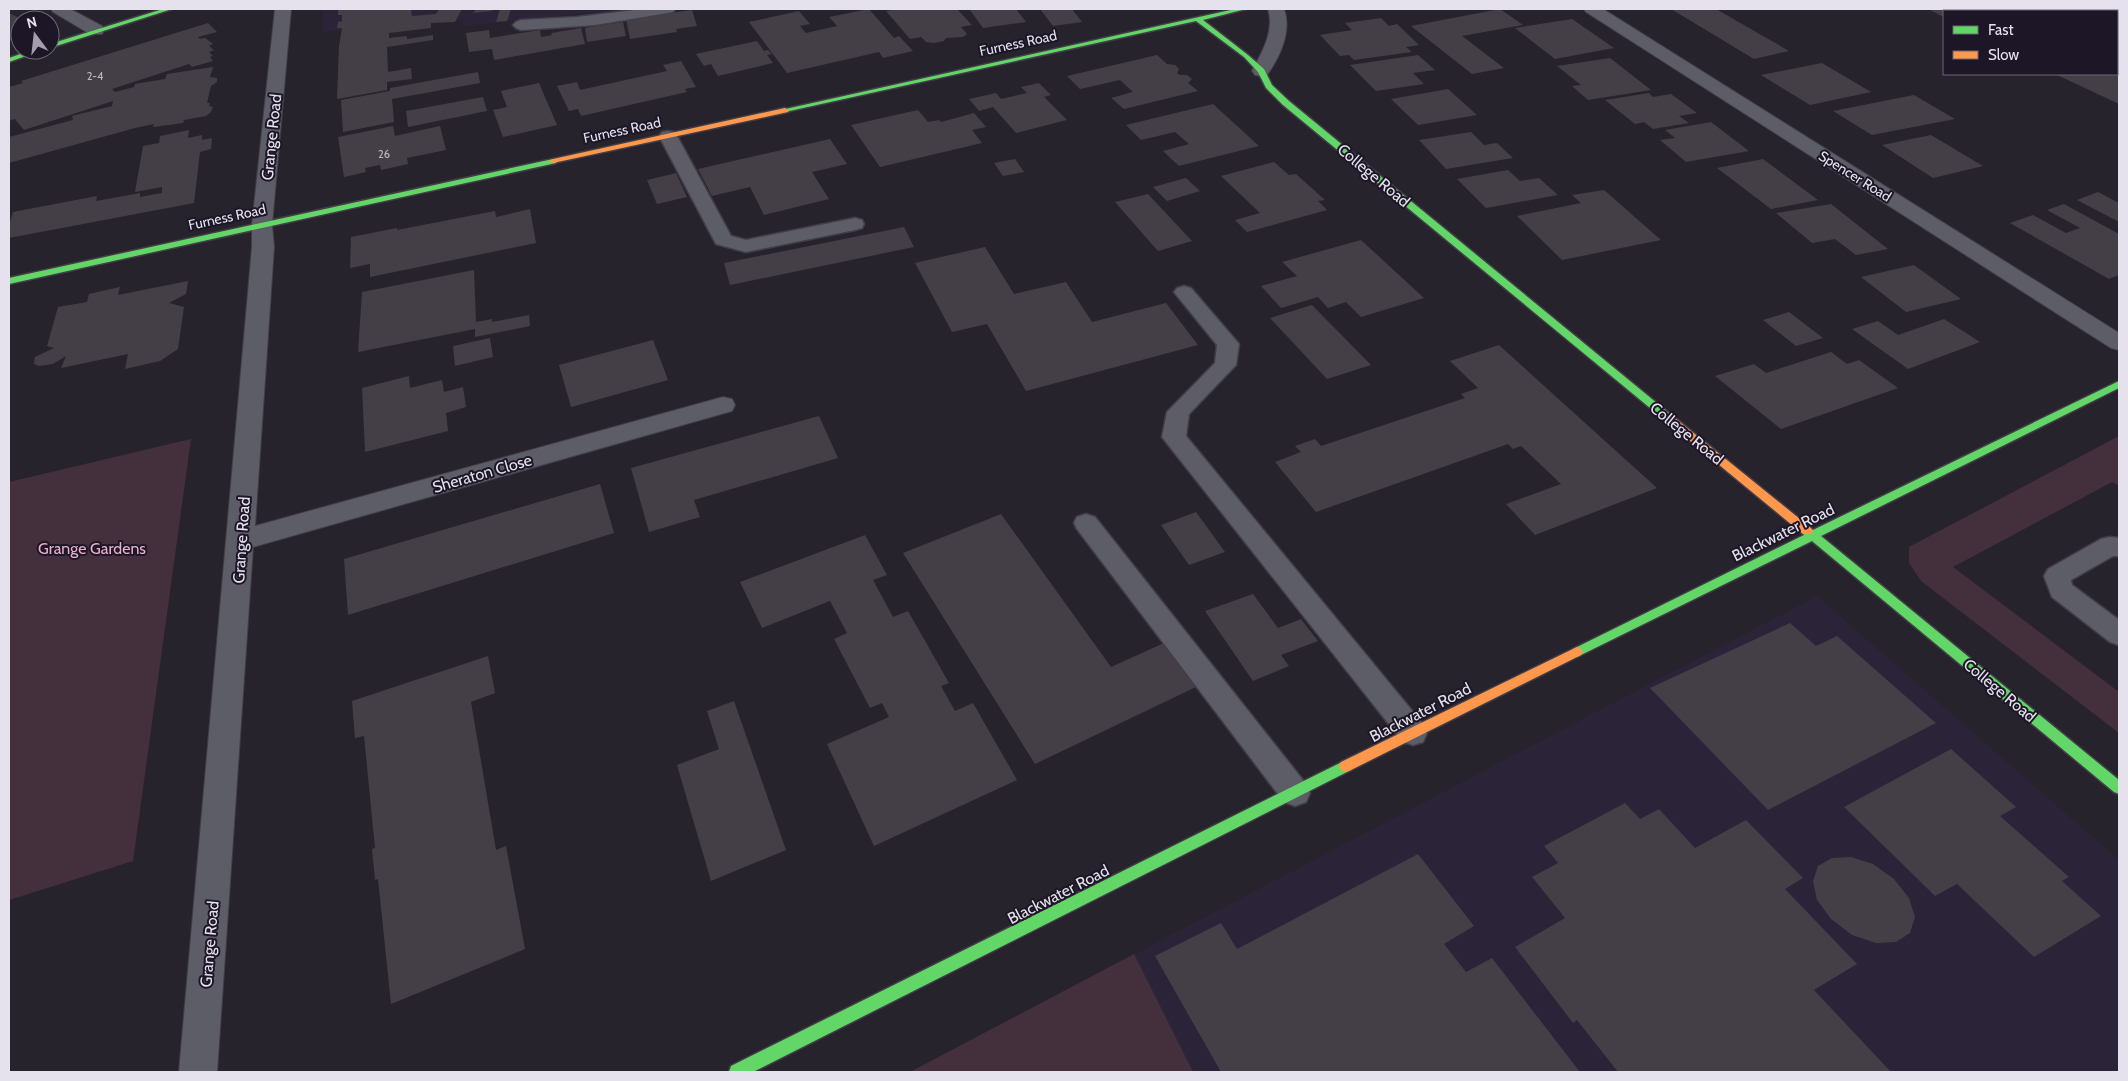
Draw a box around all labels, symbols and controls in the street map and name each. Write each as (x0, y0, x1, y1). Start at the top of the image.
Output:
north arrow (10, 10, 60, 60)
legend (1943, 10, 2118, 75)
text: N (25, 12, 39, 32)
text: Fast (1988, 21, 2013, 39)
street label: Furness Road (978, 26, 1058, 60)
text: Slow (1988, 46, 2019, 64)
house number: 2-4 (87, 69, 104, 83)
street label: Grange Road (258, 93, 285, 181)
street label: Furness Road (582, 113, 662, 147)
street label: College Road (1334, 140, 1414, 211)
house number: 26 (378, 147, 390, 161)
street label: Spencer Road (1815, 147, 1895, 205)
street label: Furness Road (187, 200, 267, 234)
street label: College Road (1646, 398, 1727, 469)
street label: Sheraton Close (430, 450, 534, 497)
street label: Grange Road (229, 496, 254, 584)
street label: Blackwater Road (1729, 500, 1837, 565)
park label: Grange Gardens (38, 539, 146, 558)
street label: College Road (1960, 655, 2040, 726)
street label: Blackwater Road (1366, 679, 1474, 746)
street label: Blackwater Road (1004, 861, 1112, 928)
street label: Grange Road (196, 900, 223, 988)

